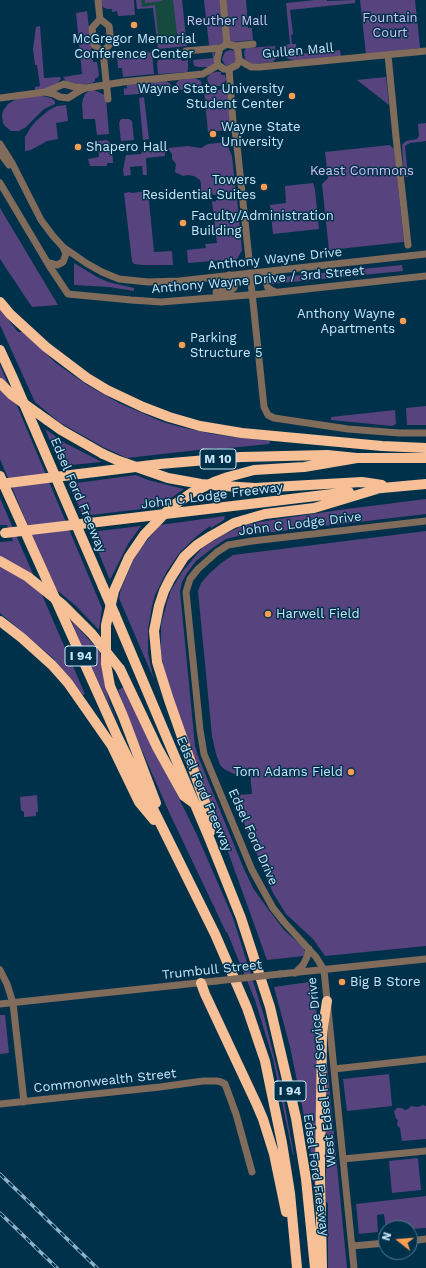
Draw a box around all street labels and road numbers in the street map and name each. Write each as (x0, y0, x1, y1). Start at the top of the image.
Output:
street label: Gullen Mall (262, 40, 334, 62)
street label: Anthony Wayne Drive (207, 244, 343, 274)
street label: Anthony Wayne Drive / 3rd Street (151, 263, 365, 297)
street label: Edsel Ford Freeway (47, 435, 109, 555)
road number: M 10 (200, 449, 236, 469)
street label: John C Lodge Freeway (140, 480, 284, 512)
street label: John C Lodge Drive (238, 509, 362, 539)
road number: I 94 (65, 646, 97, 666)
street label: Edsel Ford Freeway (173, 734, 235, 854)
street label: Edsel Ford Drive (225, 786, 281, 888)
street label: Trumbull Street (161, 957, 263, 983)
street label: West Edsel Ford Service Drive (304, 976, 340, 1168)
street label: Commonwealth Street (33, 1066, 177, 1096)
road number: I 94 (274, 1081, 306, 1101)
street label: Edsel Ford Freeway (300, 1113, 332, 1237)

